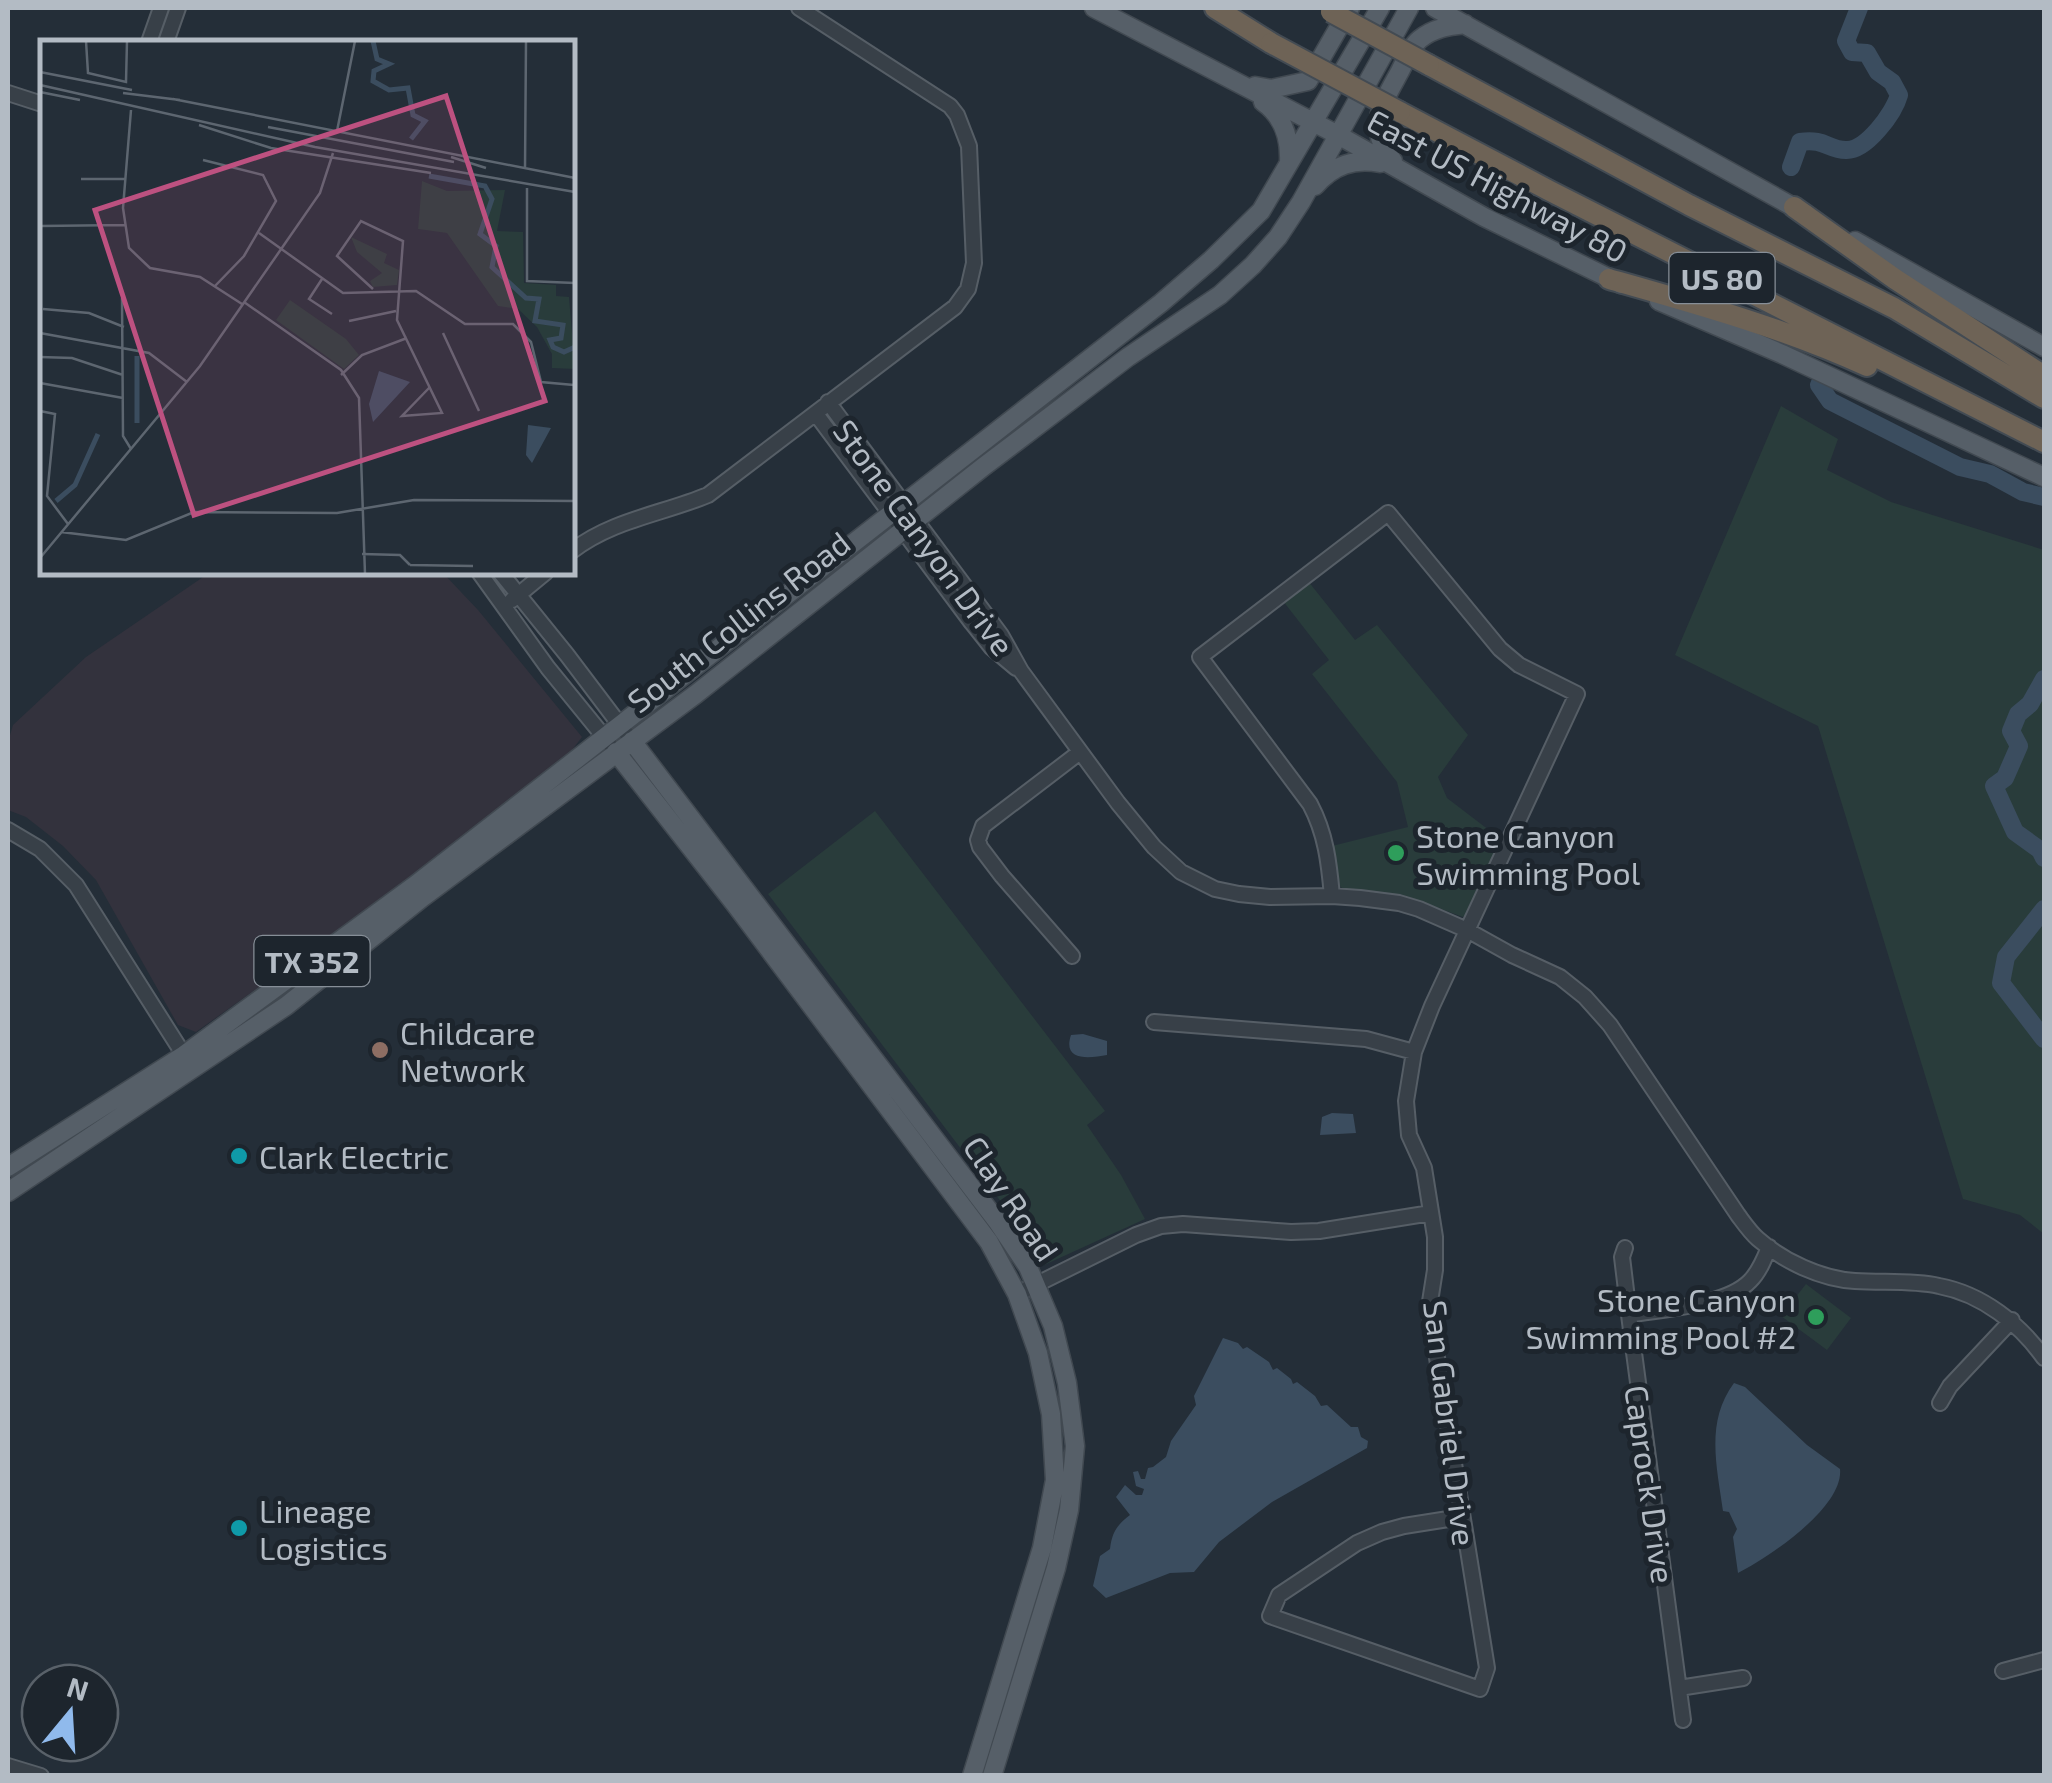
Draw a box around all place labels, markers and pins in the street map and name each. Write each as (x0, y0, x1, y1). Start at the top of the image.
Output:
place label: Stone Canyon Swimming Pool (1416, 816, 1641, 891)
marker: Stone Canyon Swimming Pool (1385, 842, 1407, 864)
place label: Childcare Network (400, 1013, 535, 1088)
marker: Childcare Network (369, 1039, 391, 1061)
place label: Clark Electric (259, 1137, 449, 1175)
marker: Clark Electric (228, 1145, 250, 1167)
place label: Stone Canyon Swimming Pool #2 (1526, 1280, 1796, 1355)
marker: Stone Canyon Swimming Pool #2 (1805, 1306, 1827, 1328)
place label: Lineage Logistics (259, 1491, 388, 1566)
marker: Lineage Logistics (228, 1517, 250, 1539)

